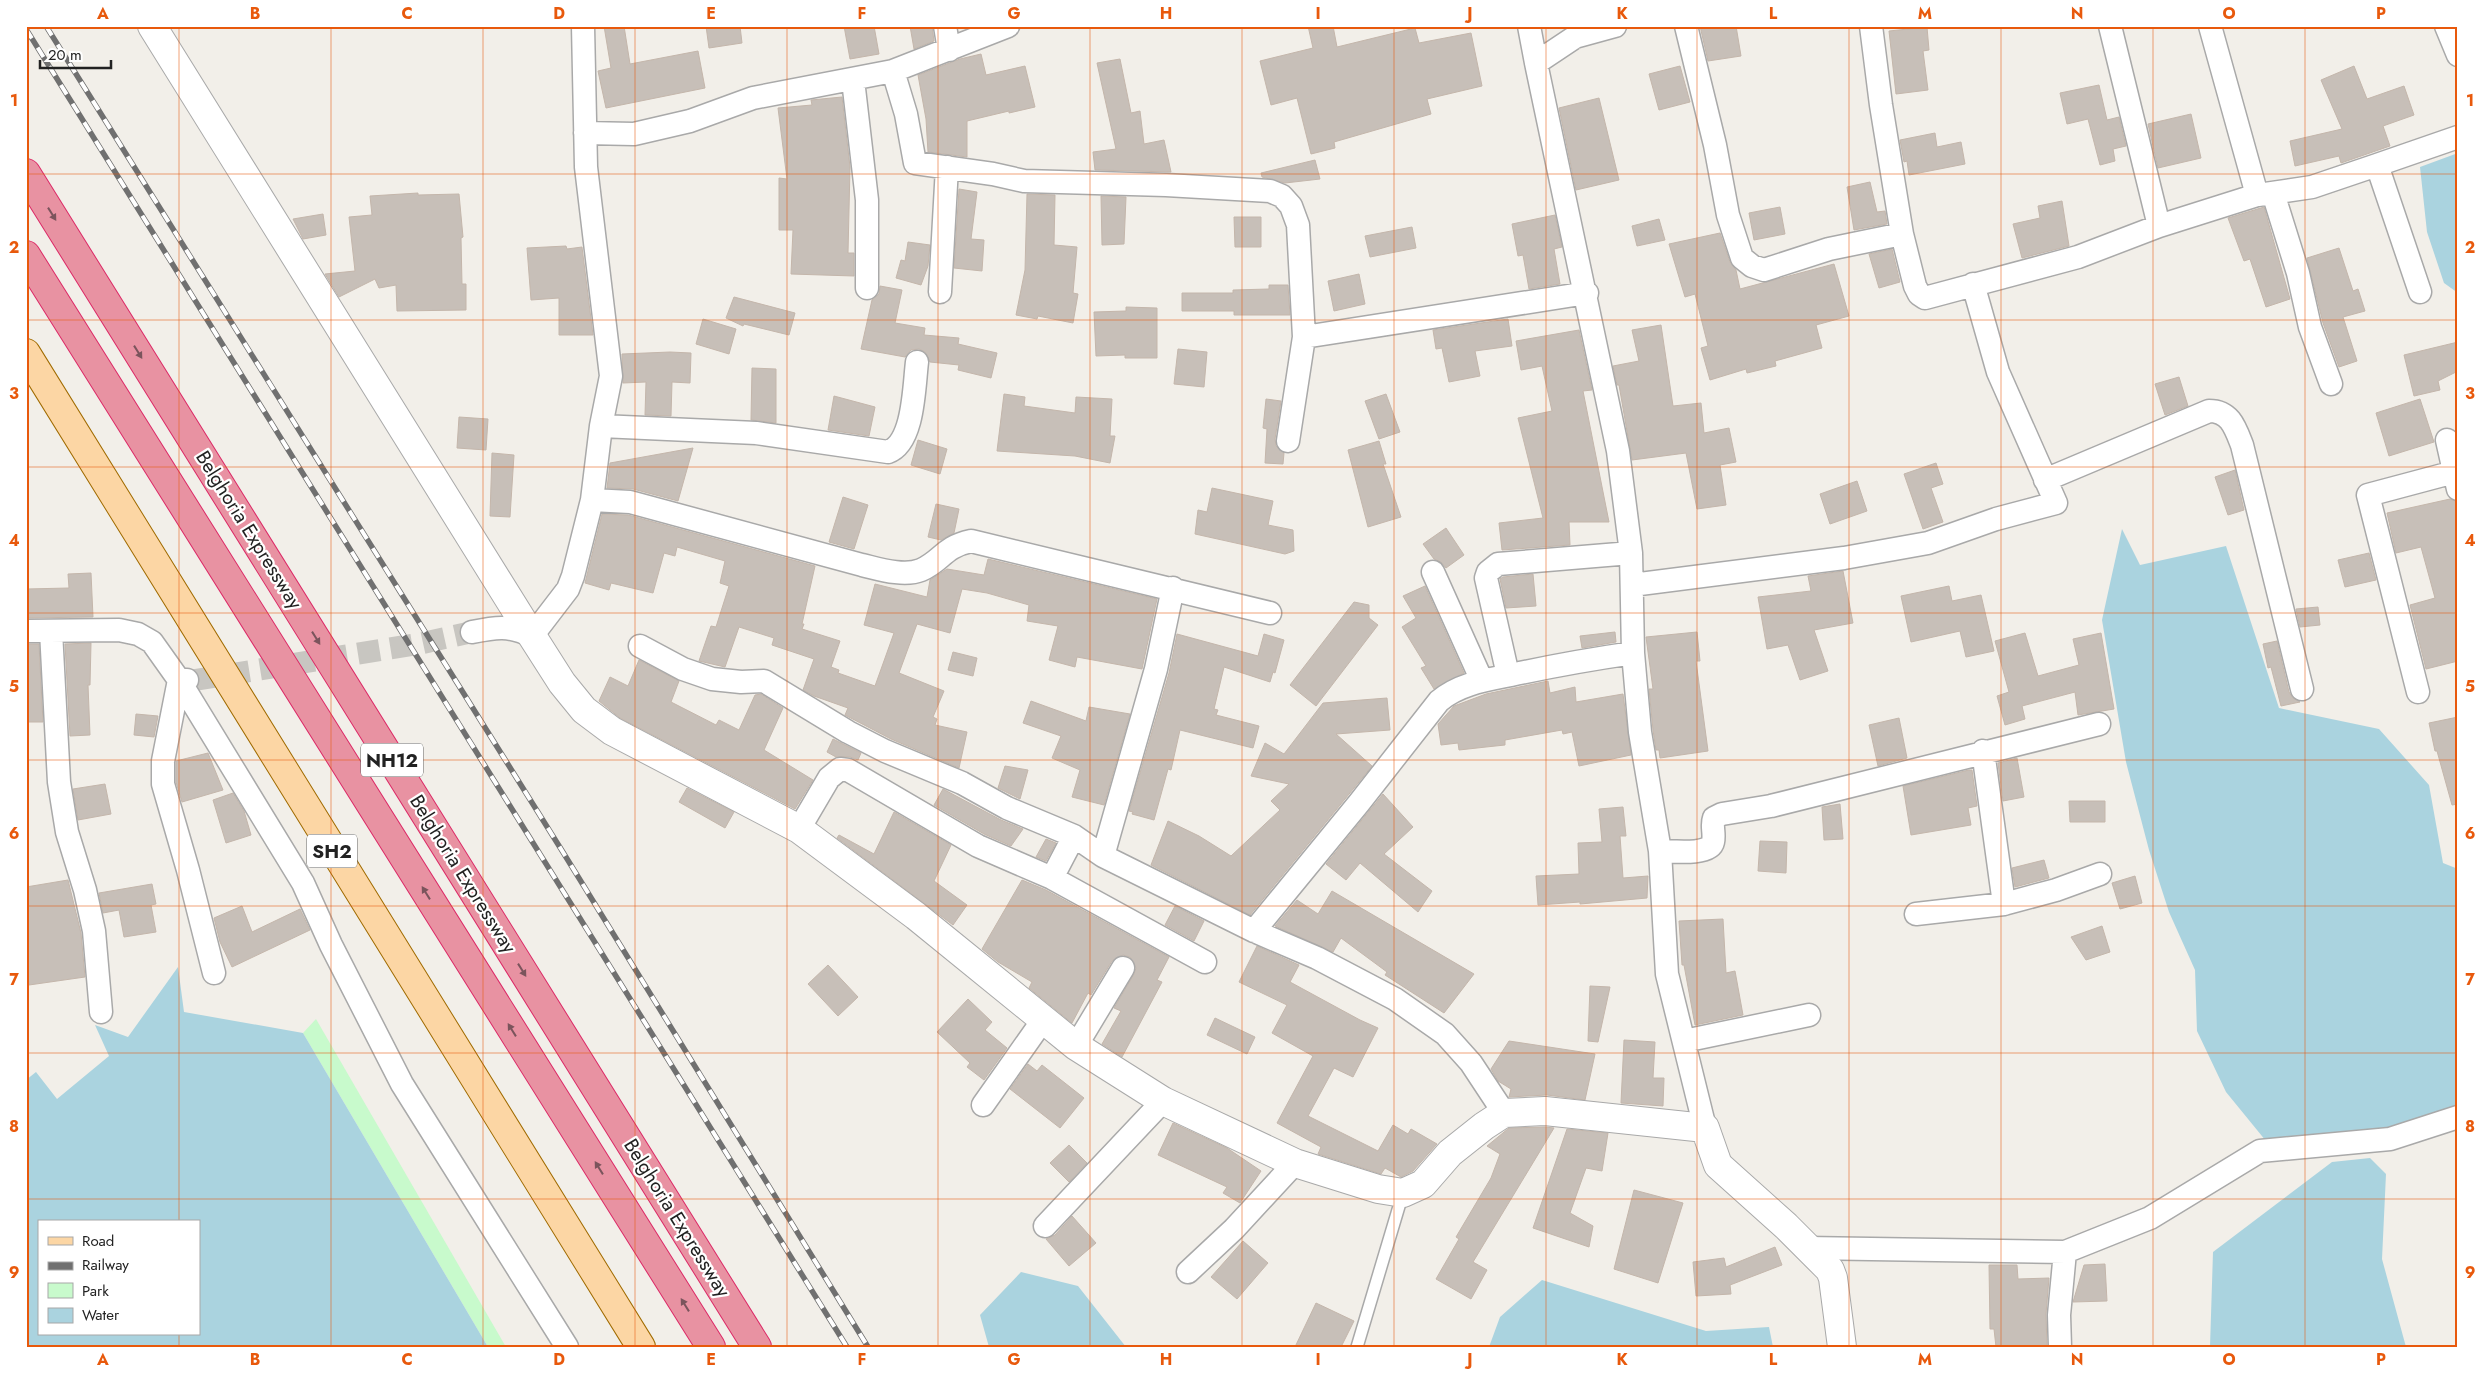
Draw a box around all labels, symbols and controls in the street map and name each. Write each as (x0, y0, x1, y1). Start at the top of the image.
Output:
text: A (96, 2, 109, 25)
text: B (250, 2, 260, 25)
text: C (401, 2, 413, 25)
text: D (553, 2, 565, 25)
text: E (706, 2, 716, 25)
text: F (858, 2, 866, 25)
text: G (1007, 2, 1021, 25)
text: H (1160, 2, 1172, 25)
text: I (1315, 2, 1321, 25)
text: J (1464, 2, 1473, 25)
text: K (1616, 2, 1628, 25)
text: L (1769, 2, 1778, 25)
text: M (1918, 2, 1932, 25)
text: N (2071, 2, 2083, 25)
text: O (2222, 2, 2236, 25)
text: P (2376, 2, 2386, 25)
scale bar (40, 38, 111, 70)
text: 20 m (48, 44, 82, 66)
text: 1 (10, 89, 18, 112)
text: 1 (2466, 89, 2474, 112)
one-way arrow (47, 207, 57, 220)
text: 2 (9, 236, 19, 259)
text: 2 (2465, 236, 2475, 259)
one-way arrow (133, 345, 143, 358)
text: 3 (9, 382, 19, 405)
text: 3 (2465, 382, 2475, 405)
street label: Belghoria Expressway (188, 445, 310, 615)
text: 4 (8, 529, 20, 552)
text: 4 (2464, 529, 2476, 552)
one-way arrow (312, 632, 321, 645)
text: 5 (9, 675, 19, 698)
text: 5 (2465, 675, 2475, 698)
road number: NH12 (361, 744, 423, 776)
street label: Belghoria Expressway (402, 789, 524, 959)
text: 6 (9, 822, 19, 845)
text: 6 (2465, 822, 2475, 845)
road number: SH2 (307, 834, 357, 868)
one-way arrow (421, 886, 431, 899)
one-way arrow (518, 963, 527, 976)
text: 7 (9, 968, 19, 991)
text: 7 (2465, 968, 2475, 991)
one-way arrow (508, 1024, 517, 1037)
text: 8 (9, 1115, 19, 1138)
text: 8 (2465, 1115, 2475, 1138)
street label: Belghoria Expressway (616, 1133, 738, 1303)
one-way arrow (594, 1161, 603, 1174)
legend (38, 1220, 200, 1336)
text: Road (82, 1230, 114, 1252)
text: Railway (82, 1254, 129, 1276)
text: 9 (9, 1261, 19, 1284)
text: 9 (2465, 1261, 2475, 1284)
text: Park (82, 1280, 109, 1302)
one-way arrow (680, 1299, 690, 1312)
text: Water (82, 1304, 120, 1326)
text: A (96, 1348, 109, 1371)
text: B (250, 1348, 260, 1371)
text: C (401, 1348, 413, 1371)
text: D (553, 1348, 565, 1371)
text: E (706, 1348, 716, 1371)
text: F (858, 1348, 866, 1371)
text: G (1007, 1348, 1021, 1371)
text: H (1160, 1348, 1172, 1371)
text: I (1315, 1348, 1321, 1371)
text: J (1464, 1348, 1473, 1371)
text: K (1616, 1348, 1628, 1371)
text: L (1769, 1348, 1778, 1371)
text: M (1918, 1348, 1932, 1371)
text: N (2071, 1348, 2083, 1371)
text: O (2222, 1348, 2236, 1371)
text: P (2376, 1348, 2386, 1371)

